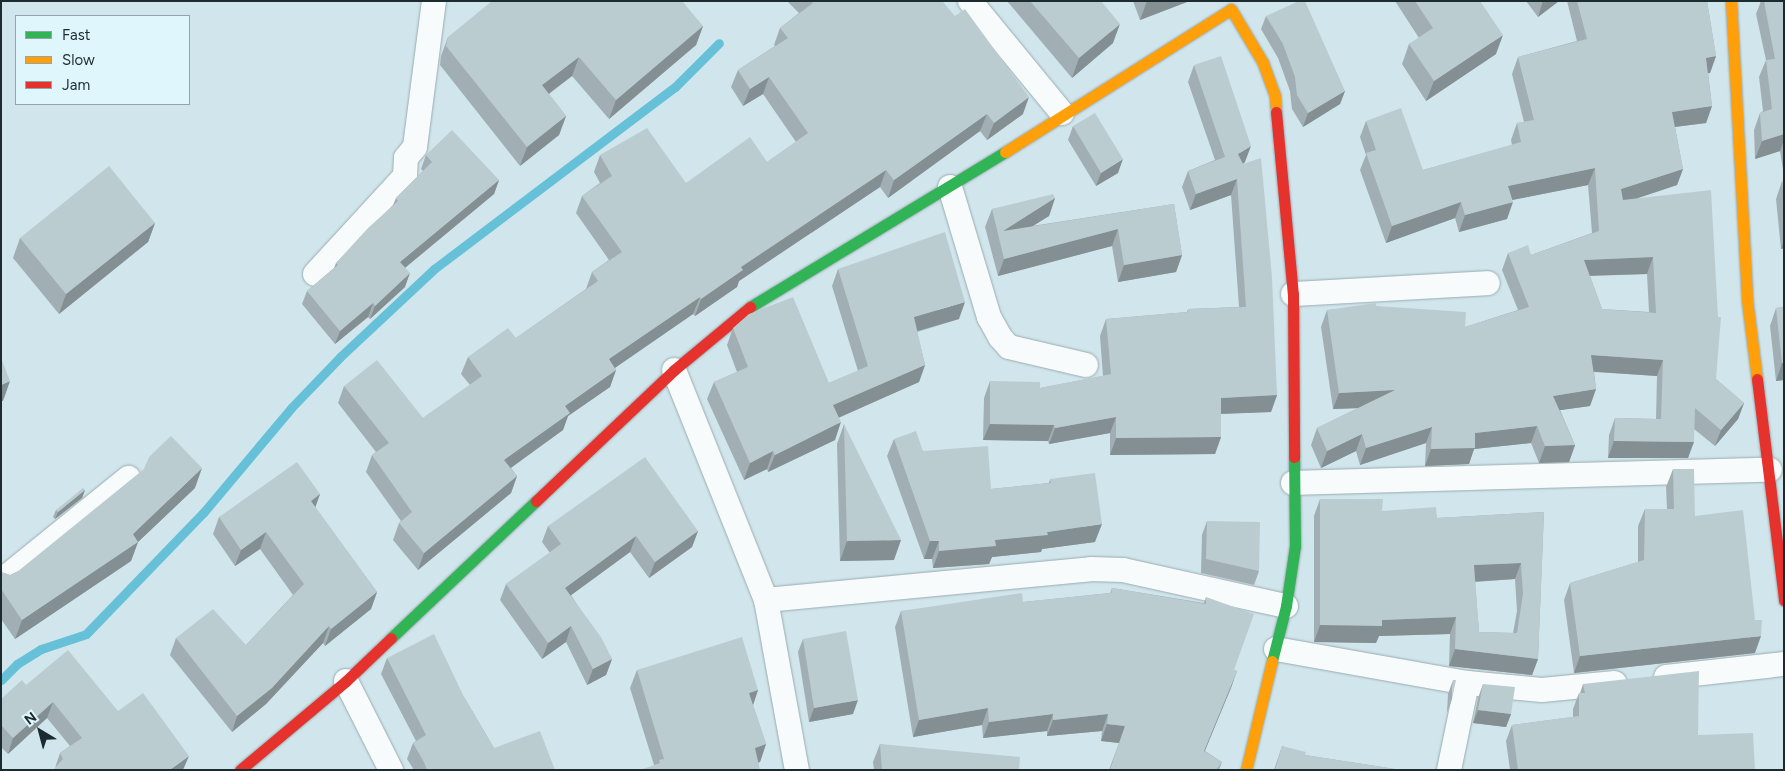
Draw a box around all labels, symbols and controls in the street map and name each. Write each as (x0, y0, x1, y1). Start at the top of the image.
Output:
legend (15, 15, 190, 105)
text: Fast (62, 26, 90, 44)
text: Slow (62, 51, 95, 69)
text: Jam (62, 76, 90, 94)
north arrow (15, 706, 65, 756)
text: N (21, 709, 40, 729)

